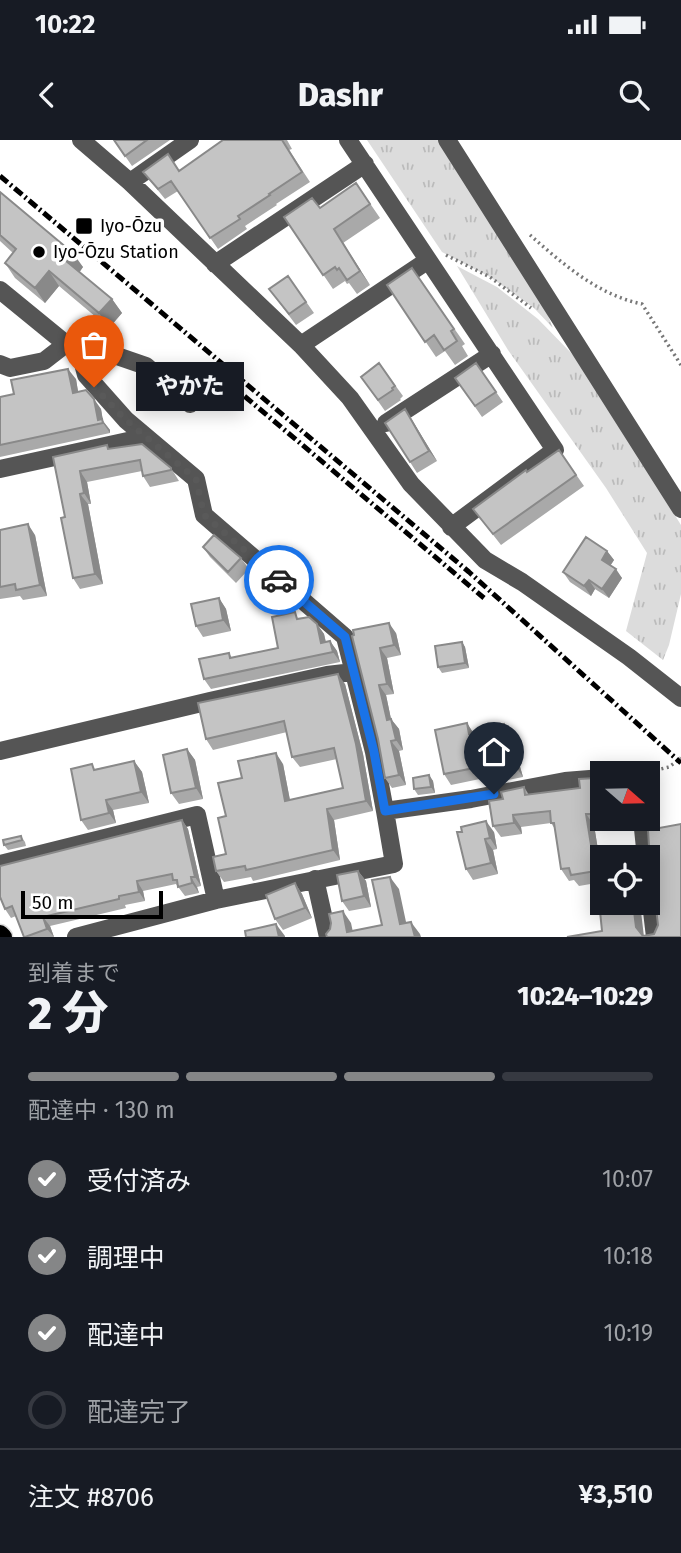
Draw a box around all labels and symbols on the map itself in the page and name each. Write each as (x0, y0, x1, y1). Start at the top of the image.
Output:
place label: Iyo-Ōzu (100, 215, 162, 237)
marker: Iyo-Ōzu (74, 216, 94, 236)
place label: Iyo-Ōzu Station (53, 241, 179, 263)
marker: Iyo-Ōzu Station (31, 244, 47, 260)
pin (64, 315, 124, 387)
callout: やかた (136, 362, 244, 412)
courier (244, 545, 314, 615)
pin (464, 722, 524, 794)
north arrow (590, 761, 660, 831)
scale bar (21, 888, 163, 920)

